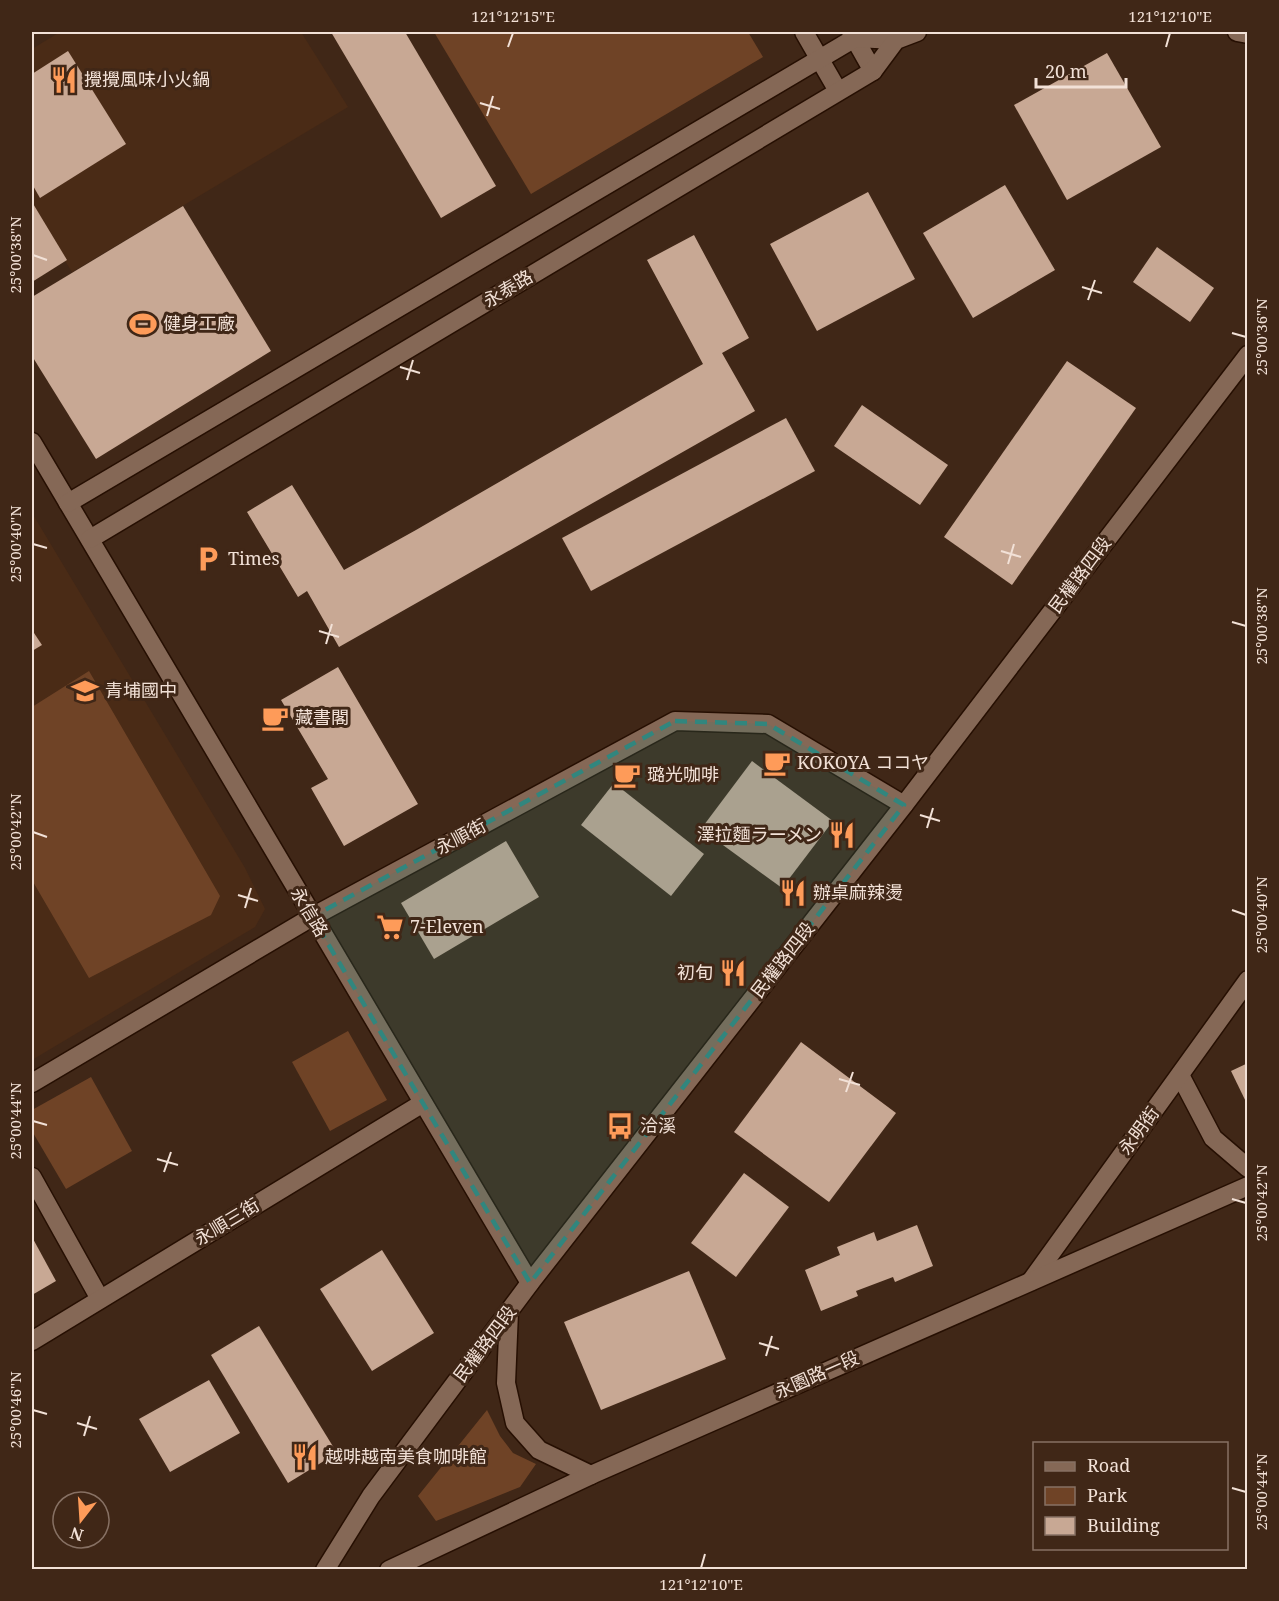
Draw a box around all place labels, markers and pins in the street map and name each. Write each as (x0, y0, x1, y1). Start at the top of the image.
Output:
restaurant icon: 攪攪風味小火鍋 (49, 65, 79, 95)
place label: 攪攪風味小火鍋 (84, 67, 210, 91)
sports icon: 健身工廠 (128, 309, 158, 339)
place label: 健身工廠 (163, 311, 235, 335)
parking icon: Times (193, 544, 223, 574)
place label: Times (228, 546, 280, 570)
school or university icon: 青埔國中 (70, 676, 100, 706)
place label: 青埔國中 (105, 678, 177, 702)
cafe icon: 藏書閣 (260, 703, 290, 733)
place label: 藏書閣 (295, 705, 349, 729)
cafe icon: KOKOYA ココヤ (762, 748, 792, 778)
place label: KOKOYA ココヤ (797, 750, 929, 774)
cafe icon: 璐光咖啡 (612, 760, 642, 790)
place label: 璐光咖啡 (647, 762, 719, 786)
restaurant icon: 澤拉麵ラーメン (827, 820, 857, 850)
place label: 澤拉麵ラーメン (697, 822, 822, 846)
restaurant icon: 辦桌麻辣燙 (778, 878, 808, 908)
place label: 辦桌麻辣燙 (813, 880, 903, 904)
supermarket icon: 7-Eleven (375, 912, 405, 942)
place label: 7-Eleven (410, 914, 484, 938)
restaurant icon: 初旬 (718, 958, 748, 988)
place label: 初旬 (677, 960, 713, 984)
bus stop icon: 洽溪 (605, 1111, 635, 1141)
place label: 洽溪 (640, 1113, 676, 1137)
restaurant icon: 越啡越南美食咖啡館 (290, 1442, 320, 1472)
place label: 越啡越南美食咖啡館 (325, 1444, 487, 1468)

